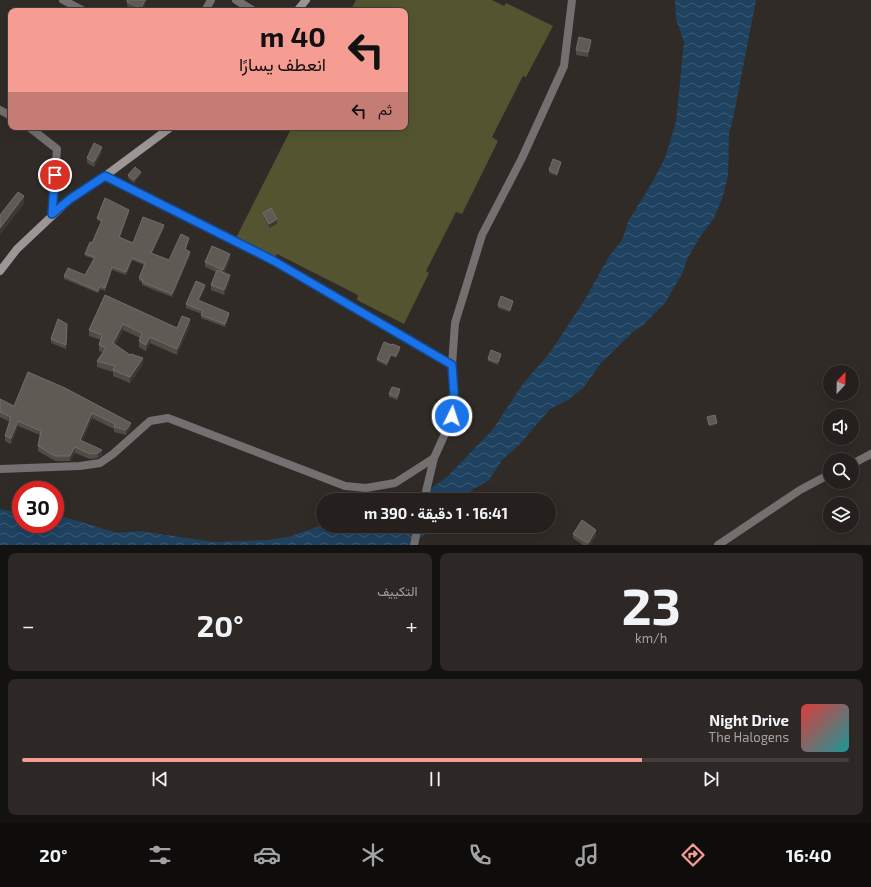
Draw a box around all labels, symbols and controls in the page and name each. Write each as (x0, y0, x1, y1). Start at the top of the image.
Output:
text: 40 m (260, 19, 326, 53)
icon: left (340, 24, 392, 76)
text: انعطف يسارًا (239, 53, 326, 75)
icon: left (348, 100, 370, 122)
text: ثم (378, 100, 392, 118)
pin (38, 158, 72, 192)
icon: arrive (44, 164, 66, 186)
north arrow (823, 365, 859, 401)
map controls (823, 365, 859, 533)
position arrow (431, 395, 473, 437)
button: sound (823, 409, 859, 445)
button: search (823, 453, 859, 489)
speed limit sign: 30 (12, 481, 64, 533)
button: layers (823, 497, 859, 533)
text: 16:41 · 1 دقيقة · 390 m (364, 504, 508, 522)
text: 23 (621, 573, 681, 635)
text: التكييف (377, 583, 418, 599)
text: 20° (197, 607, 243, 643)
text: − (22, 612, 35, 638)
text: + (405, 612, 418, 638)
text: km/h (635, 630, 667, 646)
text: Night Drive (709, 711, 789, 729)
text: The Halogens (709, 729, 789, 745)
icon: previous (149, 768, 171, 790)
icon: pause (424, 768, 446, 790)
icon: next (700, 768, 722, 790)
icon: filters (146, 841, 174, 869)
icon: car (253, 841, 281, 869)
icon: climate (359, 841, 387, 869)
icon: phone (466, 841, 494, 869)
icon: music (573, 841, 601, 869)
icon: directions (679, 841, 707, 869)
text: 20° (39, 844, 67, 866)
text: 16:40 (786, 844, 832, 866)

